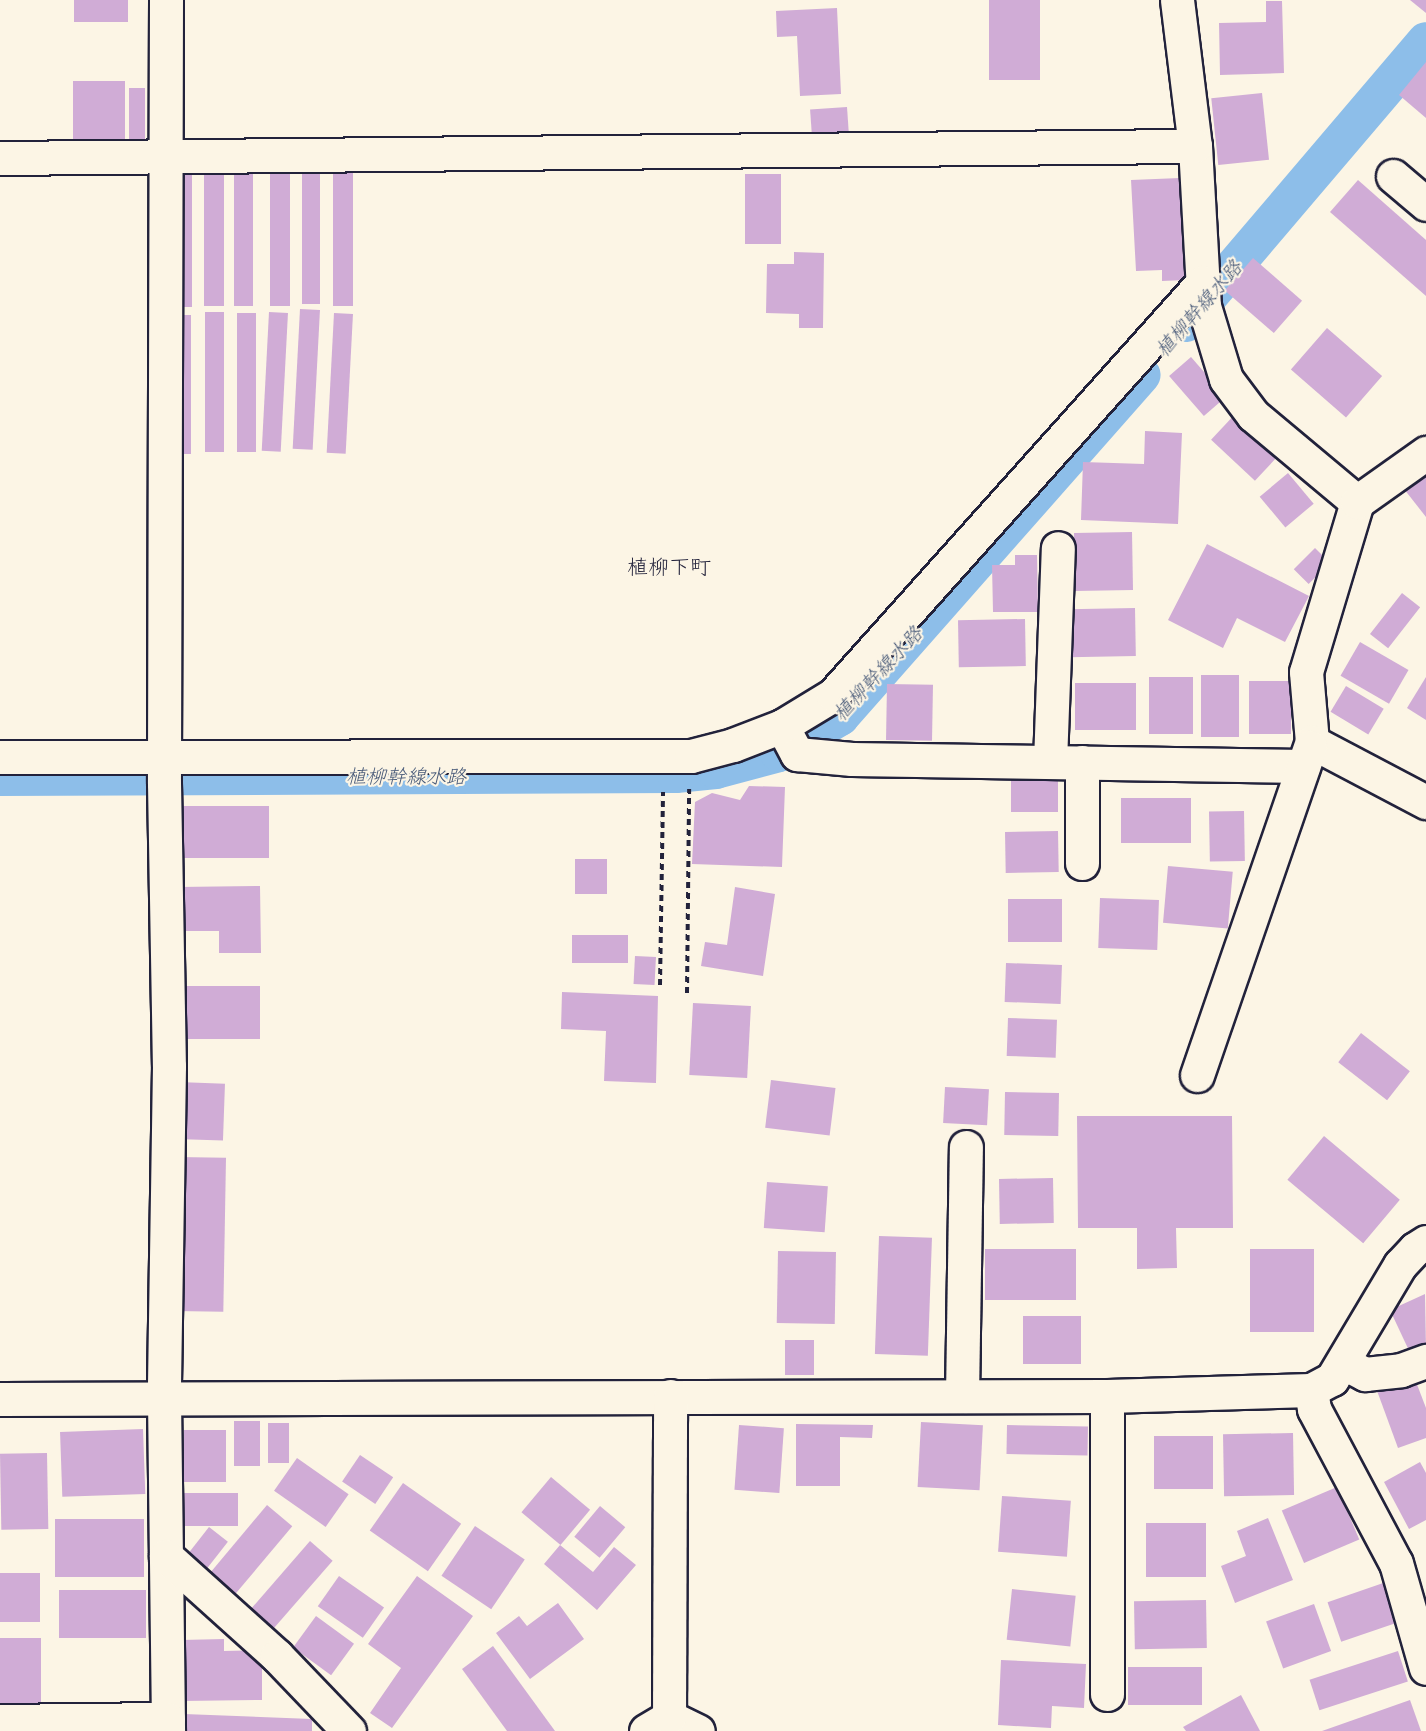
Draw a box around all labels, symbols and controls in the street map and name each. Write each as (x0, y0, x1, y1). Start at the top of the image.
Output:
water label: 植柳幹線水路 (1150, 255, 1246, 361)
district label: 植柳下町 (627, 553, 711, 579)
water label: 植柳幹線水路 (827, 621, 927, 725)
water label: 植柳幹線水路 (346, 763, 466, 787)

